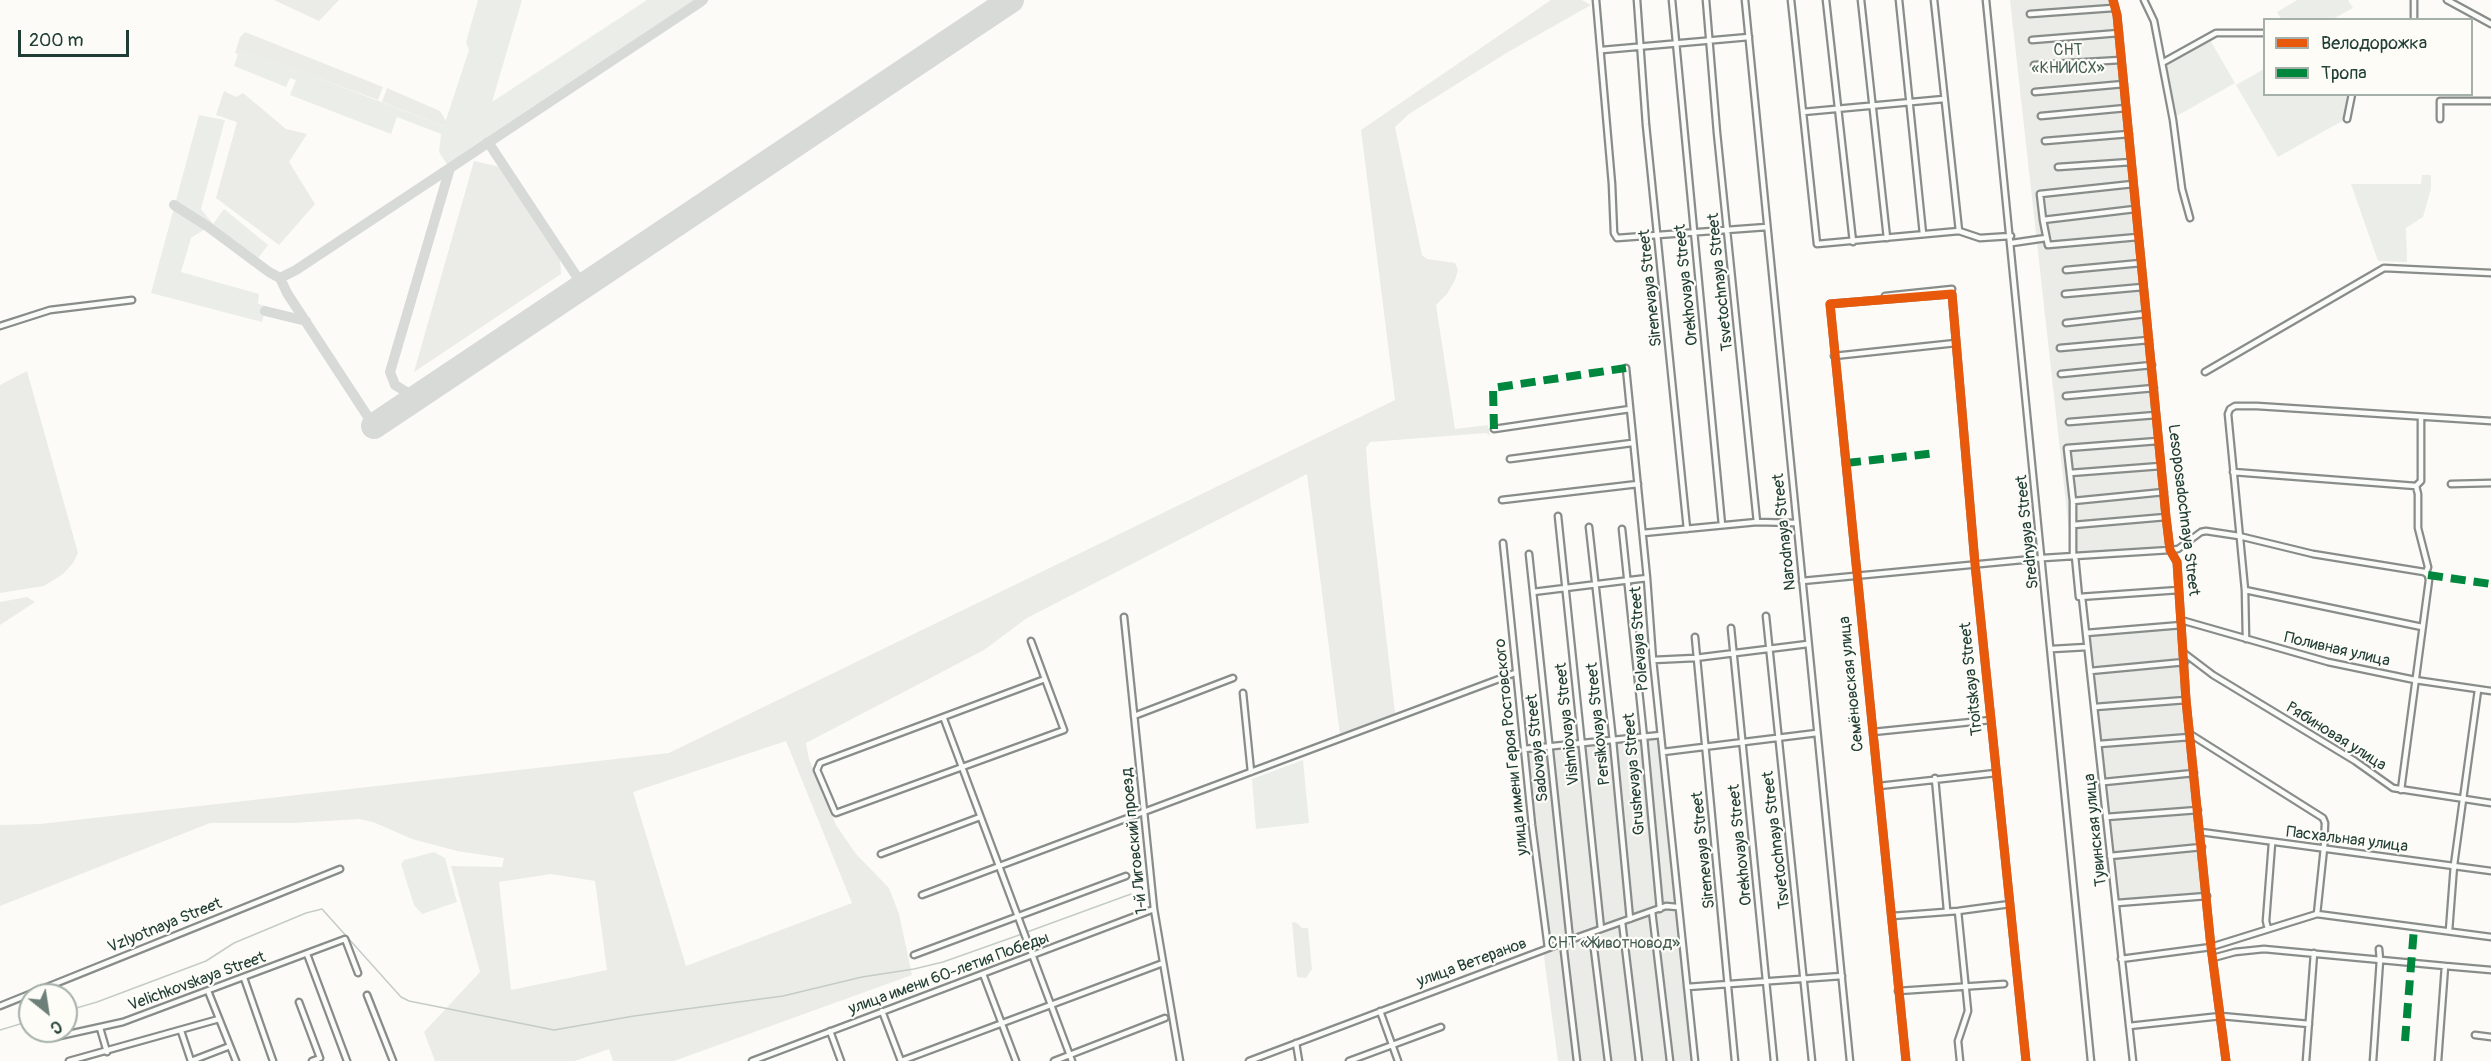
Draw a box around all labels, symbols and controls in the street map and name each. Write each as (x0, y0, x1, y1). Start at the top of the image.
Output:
scale bar (21, 18, 132, 56)
legend (2263, 18, 2473, 96)
text: 200 m (29, 29, 84, 52)
text: Велодорожка (2321, 32, 2427, 55)
park label: СНТ «КНИИСХ» (2031, 41, 2105, 79)
text: Тропа (2321, 62, 2367, 85)
street label: Tsvetochnaya Street (1704, 212, 1738, 352)
street label: Orekhovaya Street (1671, 223, 1703, 347)
street label: Sirenevaya Street (1635, 228, 1667, 348)
street label: Lesoposadochnaya Street (2163, 423, 2203, 597)
street label: Narodnaya Street (1769, 472, 1801, 592)
street label: Srednyaya Street (2012, 474, 2044, 590)
street label: Polevaya Street (1627, 586, 1653, 692)
street label: Семёновская улица (1835, 615, 1869, 753)
street label: Troitskaya Street (1956, 621, 1988, 737)
street label: Поливная улица (2282, 629, 2392, 671)
street label: улица имени Героя Ростовского (1491, 638, 1533, 856)
street label: Vishniovaya Street (1552, 662, 1584, 786)
street label: Persikovaya Street (1583, 662, 1615, 786)
street label: Sadovaya Street (1523, 693, 1553, 803)
street label: Рябиновая улица (2282, 699, 2390, 775)
street label: Grushevaya Street (1620, 712, 1650, 836)
street label: 1-й Лиговский проезд (1118, 767, 1152, 915)
street label: Tsvetochnaya Street (1759, 770, 1795, 910)
street label: Тувинская улица (2081, 773, 2111, 887)
street label: Orekhovaya Street (1725, 783, 1757, 907)
street label: Sirenevaya Street (1688, 790, 1720, 910)
street label: Пасхальная улица (2285, 823, 2409, 857)
street label: Vzlyotnaya Street (105, 894, 225, 958)
street label: улица имени 60-летия Победы (846, 929, 1052, 1019)
street label: улица Ветеранов (1414, 934, 1530, 992)
park label: СНТ «Животновод» (1548, 934, 1680, 954)
street label: Velichkovskaya Street (126, 948, 268, 1016)
north arrow (18, 983, 78, 1043)
text: С (47, 1016, 65, 1038)

